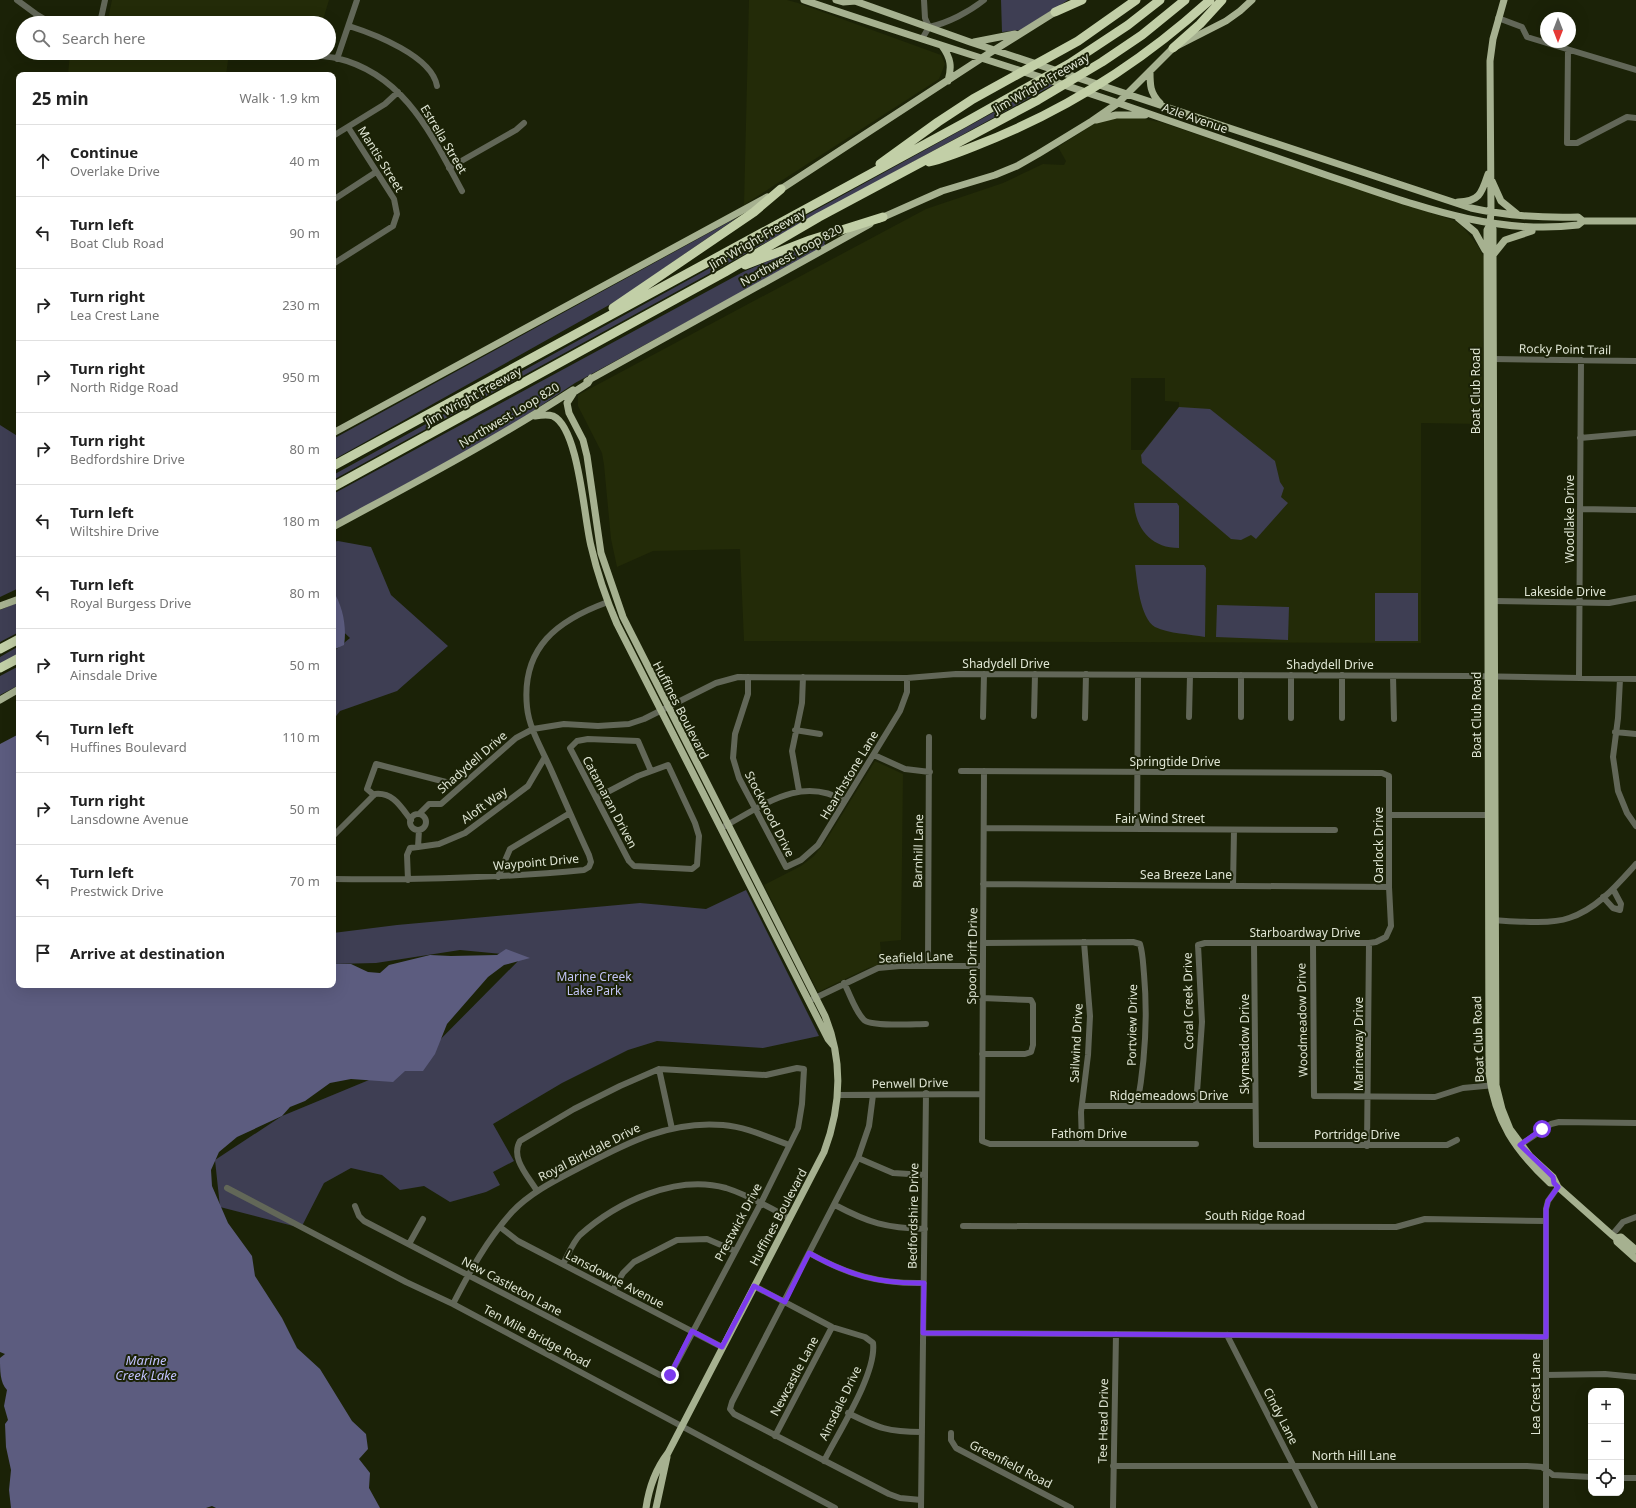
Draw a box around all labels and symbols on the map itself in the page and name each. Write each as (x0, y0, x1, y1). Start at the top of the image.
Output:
north arrow (1540, 12, 1576, 48)
street label: Jim Wright Freeway (989, 48, 1093, 118)
street label: Azle Avenue (1160, 99, 1230, 137)
street label: Estrella Street (417, 101, 472, 177)
street label: Mantis Street (354, 123, 408, 196)
street label: Jim Wright Freeway (705, 204, 809, 274)
street label: Northwest Loop 820 (737, 220, 845, 290)
street label: Rocky Point Trail (1519, 340, 1611, 358)
street label: Boat Club Road (1467, 348, 1484, 434)
street label: Jim Wright Freeway (421, 362, 525, 430)
street label: Northwest Loop 820 (456, 378, 563, 452)
street label: Woodlake Drive (1561, 474, 1578, 563)
street label: Lakeside Drive (1524, 583, 1606, 600)
street label: Shadydell Drive (962, 655, 1050, 672)
street label: Shadydell Drive (1286, 656, 1374, 673)
street label: Huffines Boulevard (649, 658, 713, 762)
street label: Boat Club Road (1468, 672, 1485, 758)
street label: Shadydell Drive (433, 727, 511, 797)
street label: Hearthstone Lane (816, 727, 882, 823)
street label: Catamaran Driven (578, 753, 642, 851)
street label: Springtide Drive (1129, 753, 1221, 770)
street label: Stockwood Drive (741, 768, 799, 860)
street label: Aloft Way (457, 782, 511, 828)
street label: Oarlock Drive (1370, 807, 1387, 883)
street label: Fair Wind Street (1115, 810, 1206, 827)
street label: Barnhill Lane (909, 814, 927, 888)
street label: Waypoint Drive (492, 850, 580, 874)
street label: Sea Breeze Lane (1140, 866, 1232, 883)
street label: Spoon Drift Drive (963, 907, 981, 1005)
street label: Starboardway Drive (1249, 924, 1361, 941)
street label: Seafield Lane (878, 947, 954, 967)
street label: Coral Creek Drive (1179, 952, 1197, 1050)
street label: Woodmeadow Drive (1293, 963, 1311, 1077)
park label: Marine Creek Lake Park (556, 968, 632, 999)
street label: Portview Drive (1123, 984, 1141, 1066)
street label: Skymeadow Drive (1236, 994, 1253, 1094)
street label: Boat Club Road (1468, 995, 1488, 1083)
street label: Marineway Drive (1350, 996, 1367, 1091)
street label: Sailwind Drive (1065, 1003, 1087, 1083)
street label: Penwell Drive (872, 1074, 949, 1092)
street label: Ridgemeadows Drive (1109, 1087, 1229, 1104)
street label: Royal Birkdale Drive (535, 1119, 643, 1185)
route start (1533, 1120, 1551, 1138)
street label: Fathom Drive (1051, 1125, 1127, 1142)
street label: Portridge Drive (1314, 1126, 1400, 1143)
street label: Bedfordshire Drive (904, 1163, 922, 1269)
street label: Huffines Boulevard (745, 1165, 811, 1269)
street label: Prestwick Drive (710, 1180, 766, 1264)
street label: South Ridge Road (1205, 1207, 1305, 1224)
street label: Lansdowne Avenue (563, 1246, 668, 1312)
street label: New Castleton Lane (459, 1252, 566, 1320)
street label: Ten Mile Bridge Road (480, 1300, 594, 1372)
street label: Newcastle Lane (766, 1333, 822, 1419)
water label: Marine Creek Lake (115, 1351, 177, 1384)
street label: Lea Crest Lane (1527, 1353, 1544, 1435)
street label: Ainsdale Drive (815, 1363, 865, 1443)
route end (661, 1366, 679, 1384)
street label: Tee Head Drive (1094, 1378, 1112, 1464)
street label: Cindy Lane (1259, 1385, 1303, 1448)
street label: Greenfield Road (967, 1436, 1055, 1492)
street label: North Hill Lane (1312, 1447, 1397, 1464)

